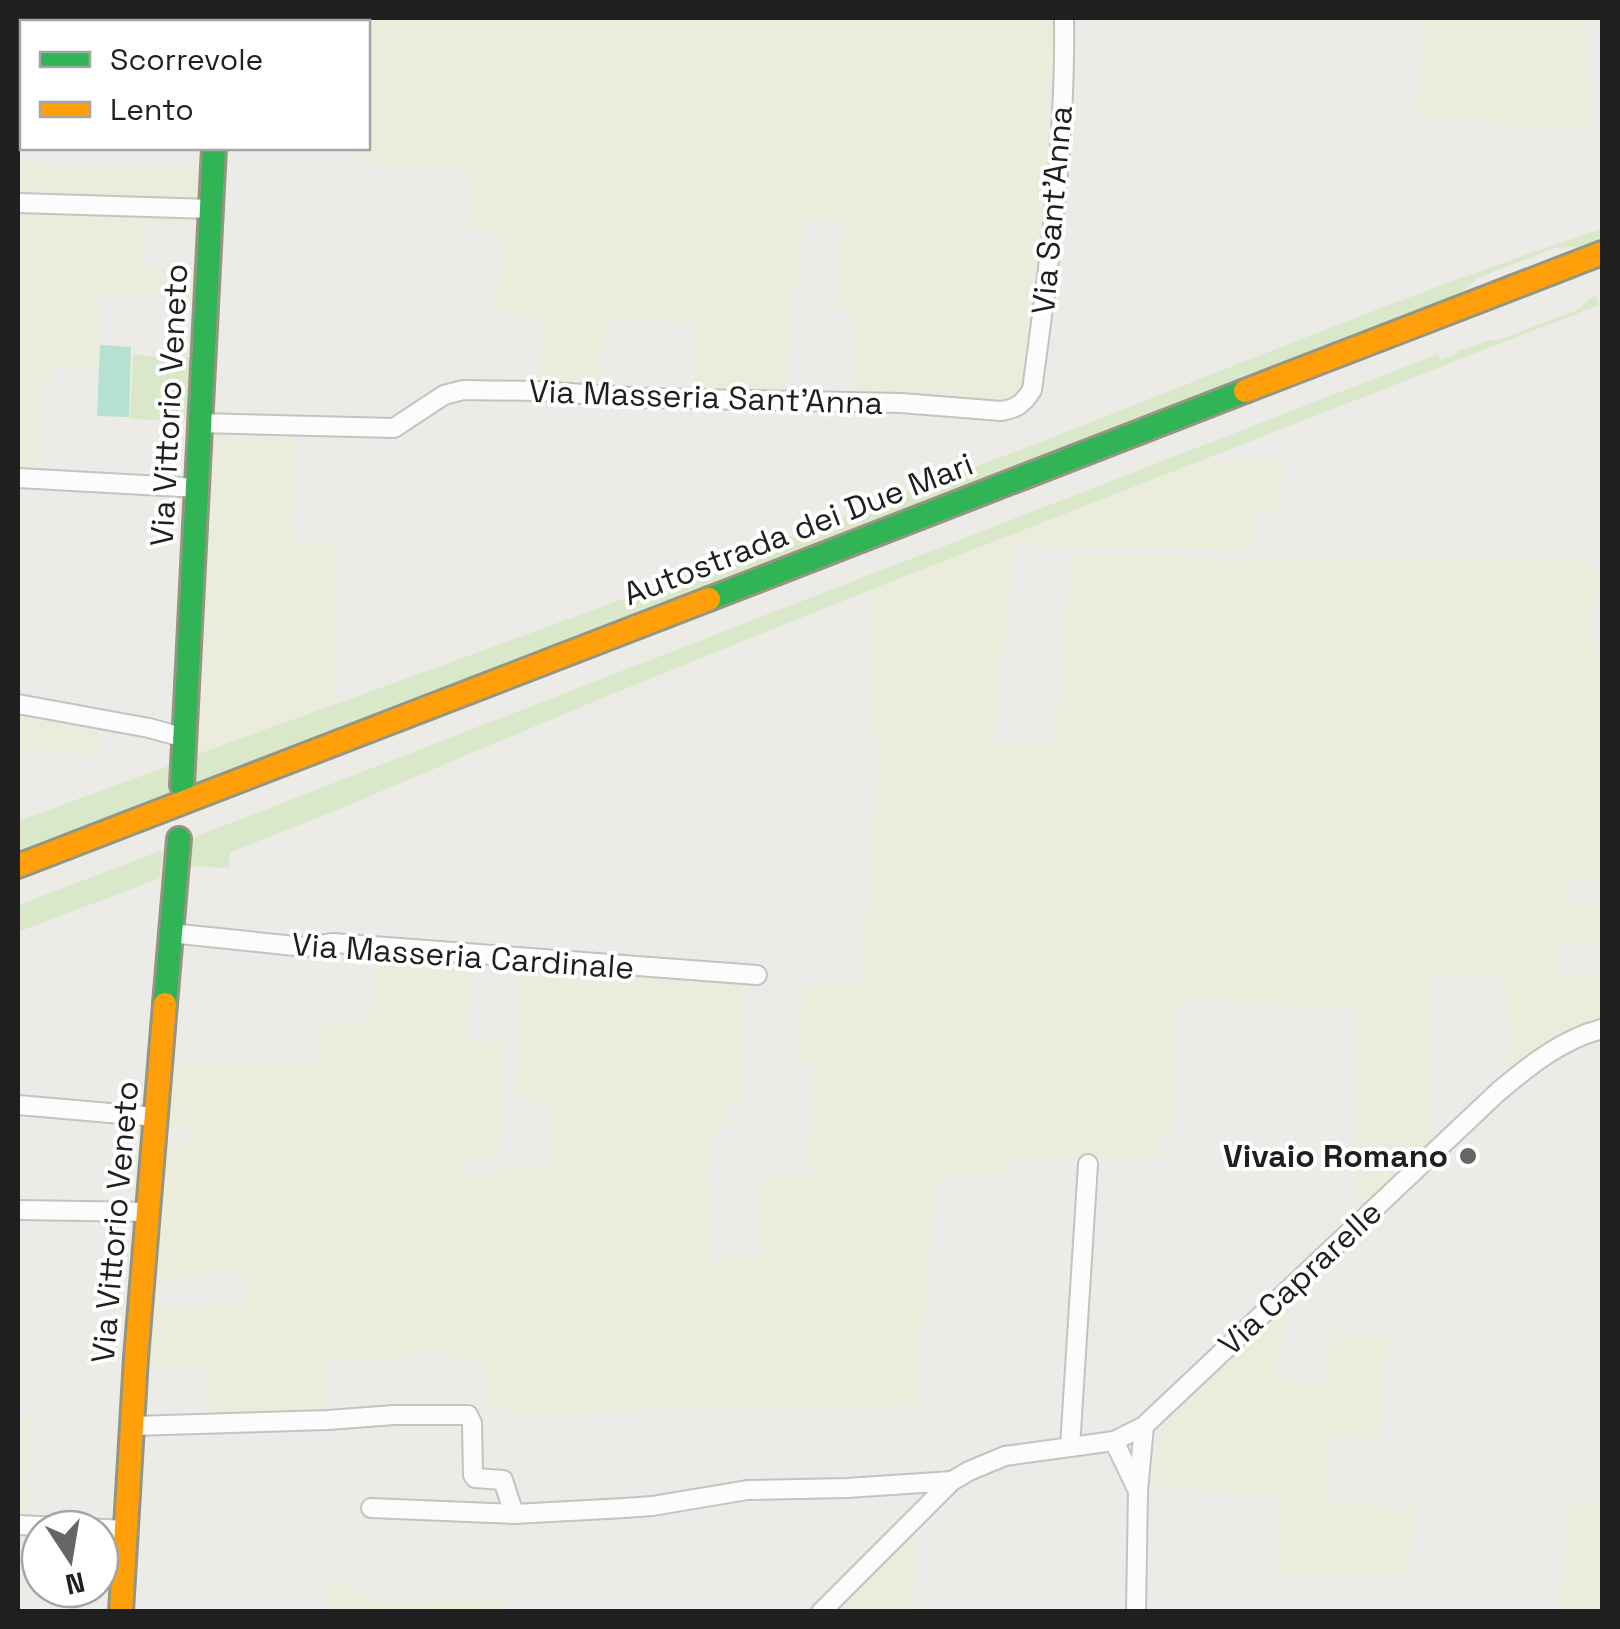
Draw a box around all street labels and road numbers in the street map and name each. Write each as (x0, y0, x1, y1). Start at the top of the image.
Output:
street label: Via Sant'Anna (1023, 104, 1081, 316)
street label: Via Vittorio Veneto (142, 263, 196, 547)
street label: Via Masseria Sant'Anna (528, 371, 884, 423)
street label: Autostrada dei Due Mari (618, 444, 978, 614)
street label: Via Masseria Cardinale (290, 924, 636, 988)
street label: Via Vittorio Veneto (83, 1079, 147, 1365)
street label: Via Caprarelle (1210, 1192, 1390, 1364)

